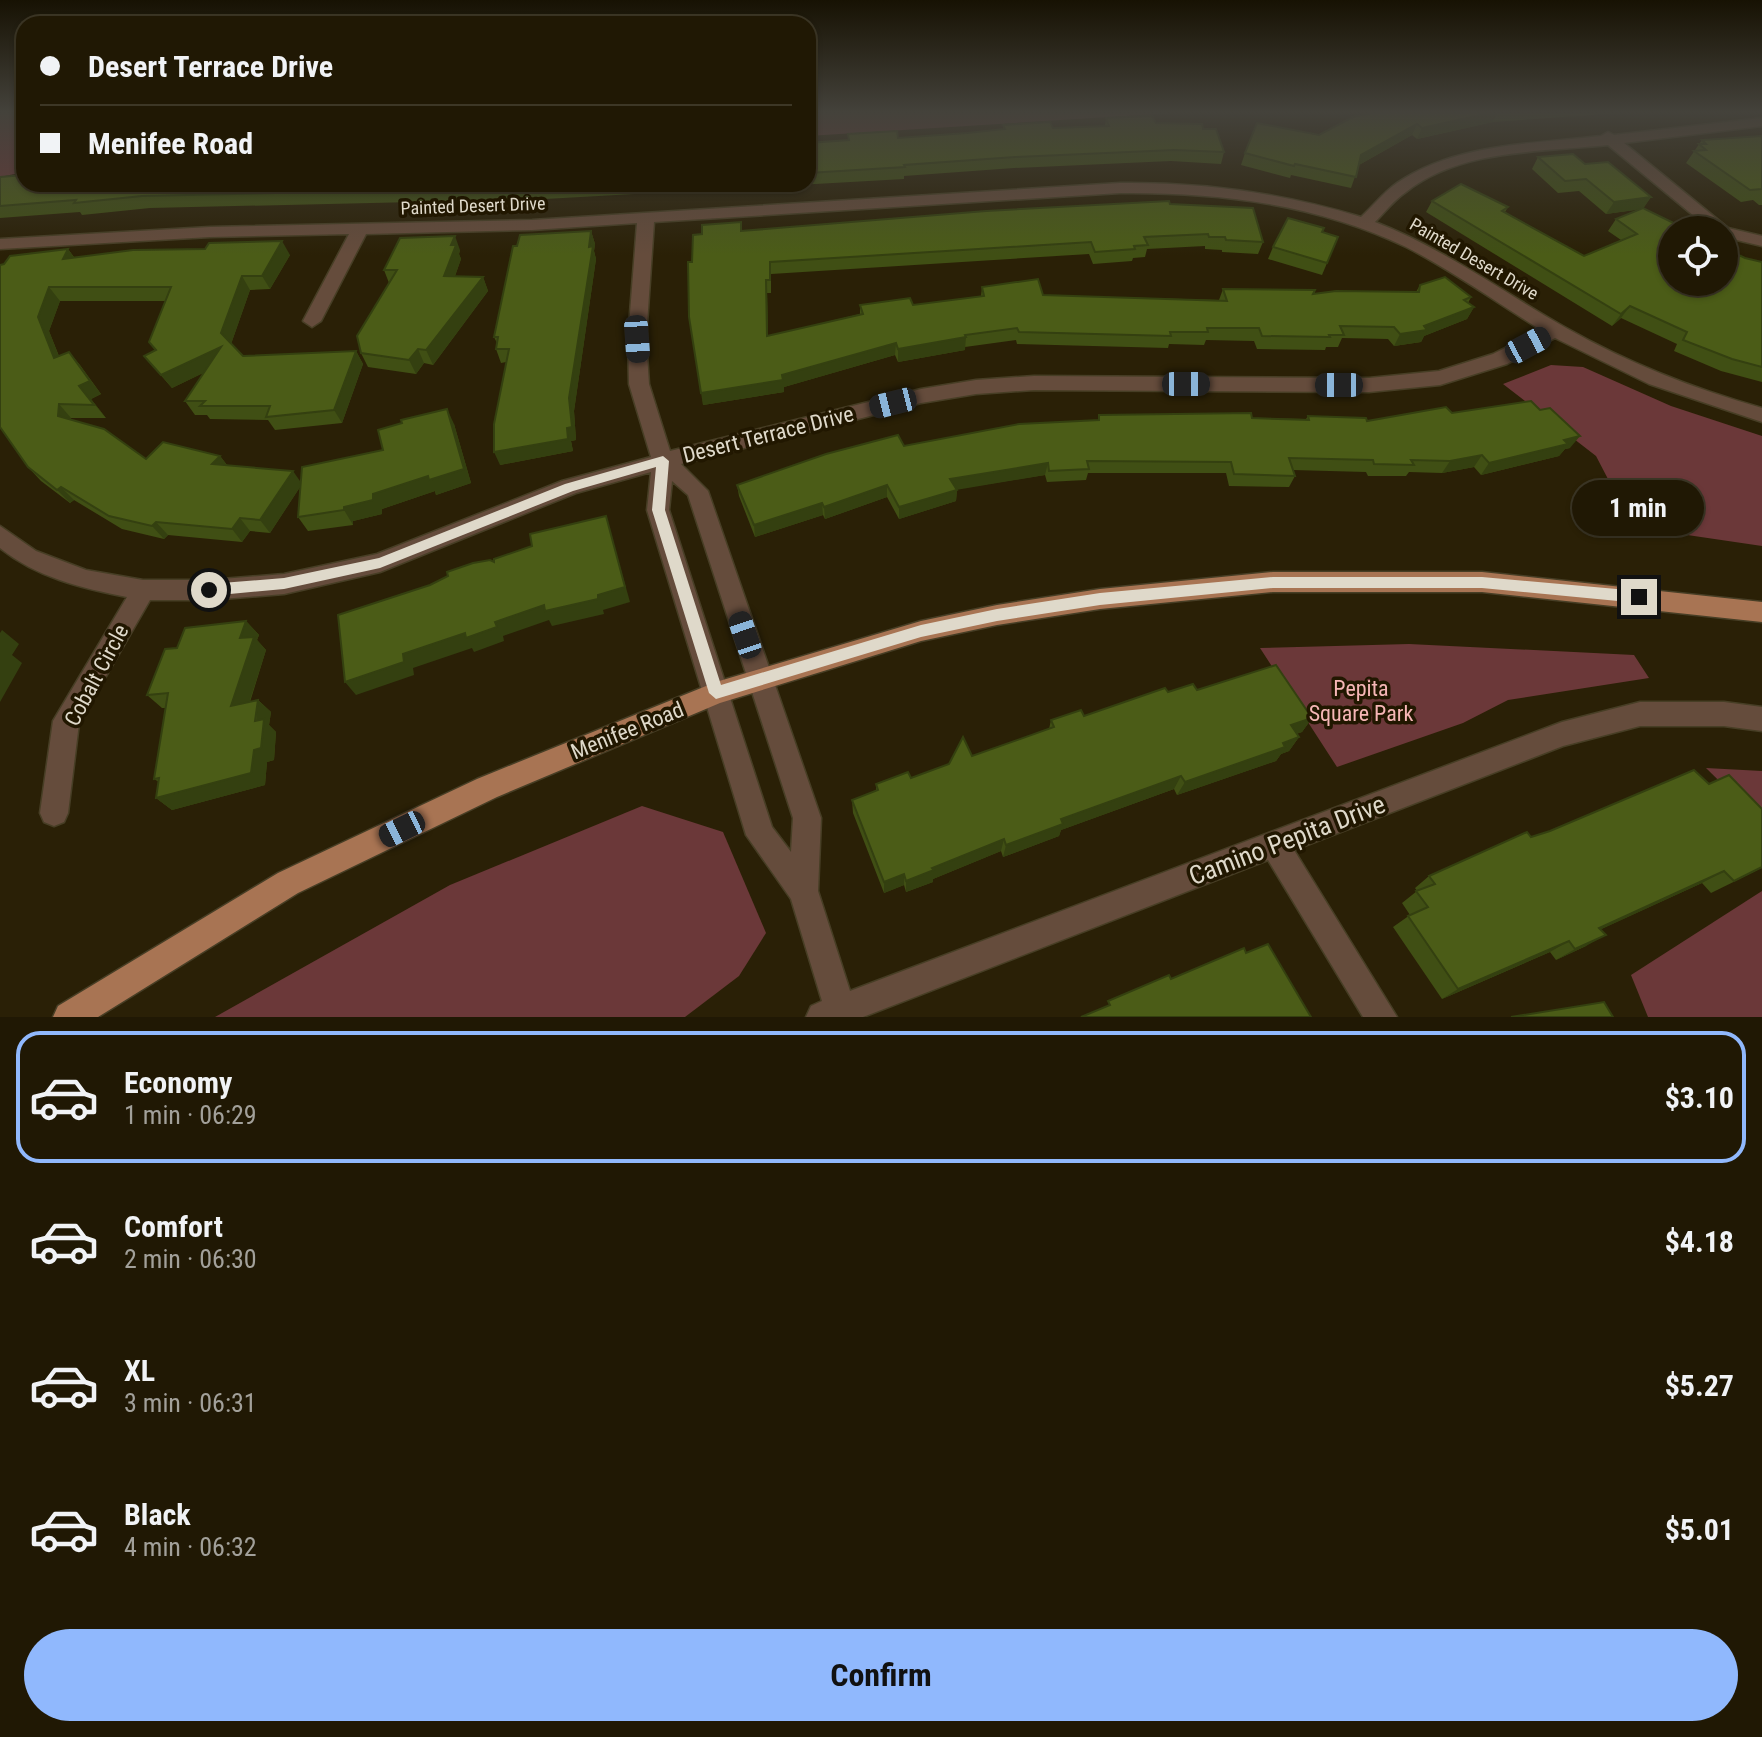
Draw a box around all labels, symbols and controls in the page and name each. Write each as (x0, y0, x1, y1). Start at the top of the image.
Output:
text: Desert Terrace Drive (88, 49, 333, 84)
text: Menifee Road (88, 126, 253, 161)
street label: Painted Desert Drive (400, 192, 546, 219)
street label: Painted Desert Drive (1406, 213, 1542, 304)
map controls (1658, 216, 1738, 296)
button: locate (1658, 216, 1738, 296)
car (623, 314, 651, 364)
car (1501, 323, 1555, 367)
car (1162, 372, 1210, 396)
car (1315, 373, 1363, 397)
car (867, 386, 919, 420)
street label: Desert Terrace Drive (680, 401, 856, 468)
callout: 1 min (1573, 481, 1705, 537)
text: 1 min (1609, 493, 1667, 523)
route start (191, 572, 227, 608)
route end (1621, 579, 1657, 615)
car (726, 608, 764, 662)
street label: Cobalt Circle (59, 620, 134, 730)
park label: Pepita Square Park (1309, 676, 1413, 726)
street label: Menifee Road (567, 697, 687, 764)
street label: Camino Pepita Drive (1185, 789, 1389, 891)
car (375, 808, 429, 850)
icon: car (28, 1061, 100, 1133)
text: Economy (124, 1065, 232, 1100)
text: $3.10 (1665, 1080, 1734, 1115)
text: 1 min · 06:29 (124, 1100, 257, 1130)
icon: car (28, 1205, 100, 1277)
text: Comfort (124, 1209, 223, 1244)
text: $4.18 (1665, 1224, 1734, 1259)
text: 2 min · 06:30 (124, 1244, 257, 1274)
icon: car (28, 1349, 100, 1421)
text: XL (124, 1353, 155, 1388)
text: $5.27 (1665, 1368, 1734, 1403)
text: 3 min · 06:31 (124, 1388, 257, 1418)
icon: car (28, 1493, 100, 1565)
text: Black (124, 1497, 191, 1532)
text: $5.01 (1665, 1512, 1734, 1547)
text: 4 min · 06:32 (124, 1532, 257, 1562)
button: Confirm (24, 1629, 1738, 1721)

